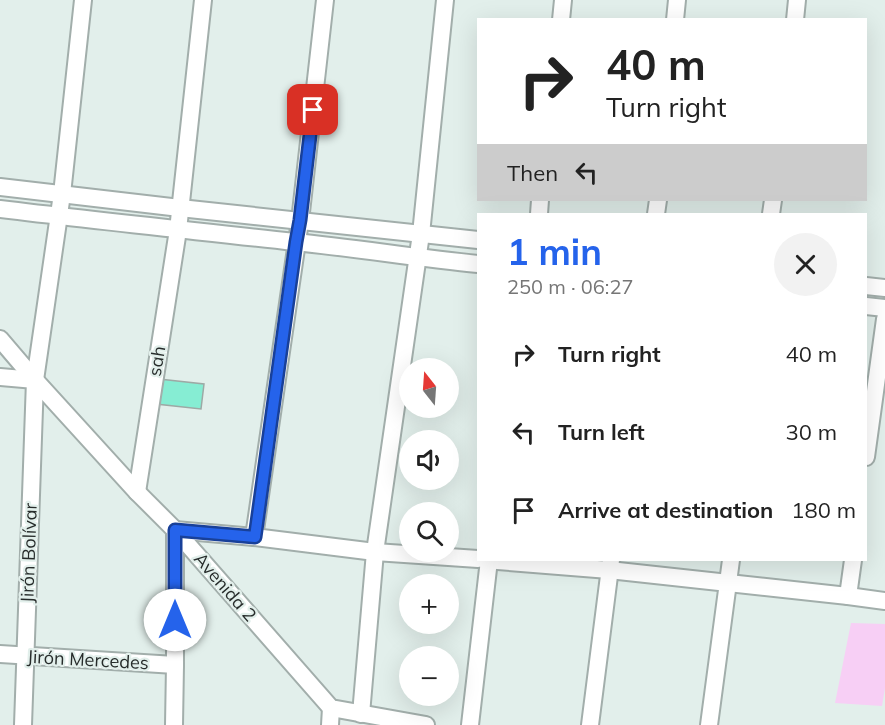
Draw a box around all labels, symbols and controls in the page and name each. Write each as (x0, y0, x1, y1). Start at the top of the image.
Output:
text: 40 m (606, 38, 706, 91)
icon: right (507, 42, 585, 120)
pin (287, 84, 338, 135)
text: Turn right (606, 90, 726, 124)
icon: arrive (296, 93, 329, 126)
icon: left (570, 156, 603, 189)
text: Then (507, 159, 558, 187)
text: 1 min (507, 229, 602, 274)
button: close (774, 233, 837, 296)
text: 250 m · 06:27 (507, 274, 633, 299)
icon: right (507, 338, 540, 371)
text: Turn right (558, 340, 661, 368)
text: 40 m (786, 340, 837, 368)
street label: sah (143, 344, 170, 378)
north arrow (399, 358, 459, 418)
map controls (399, 358, 459, 706)
icon: left (507, 416, 540, 449)
text: Turn left (558, 418, 645, 446)
text: 30 m (786, 418, 837, 446)
button: sound (399, 430, 459, 490)
icon: arrive (507, 494, 540, 527)
text: Arrive at destination (558, 496, 773, 524)
text: 180 m (791, 496, 856, 524)
street label: Jirón Bolívar (15, 502, 42, 603)
button: search (399, 502, 459, 562)
street label: Avenida 2 (189, 547, 262, 626)
button: + (399, 574, 459, 634)
position arrow (143, 588, 207, 652)
street label: Jirón Mercedes (27, 645, 150, 674)
button: − (399, 646, 459, 706)

